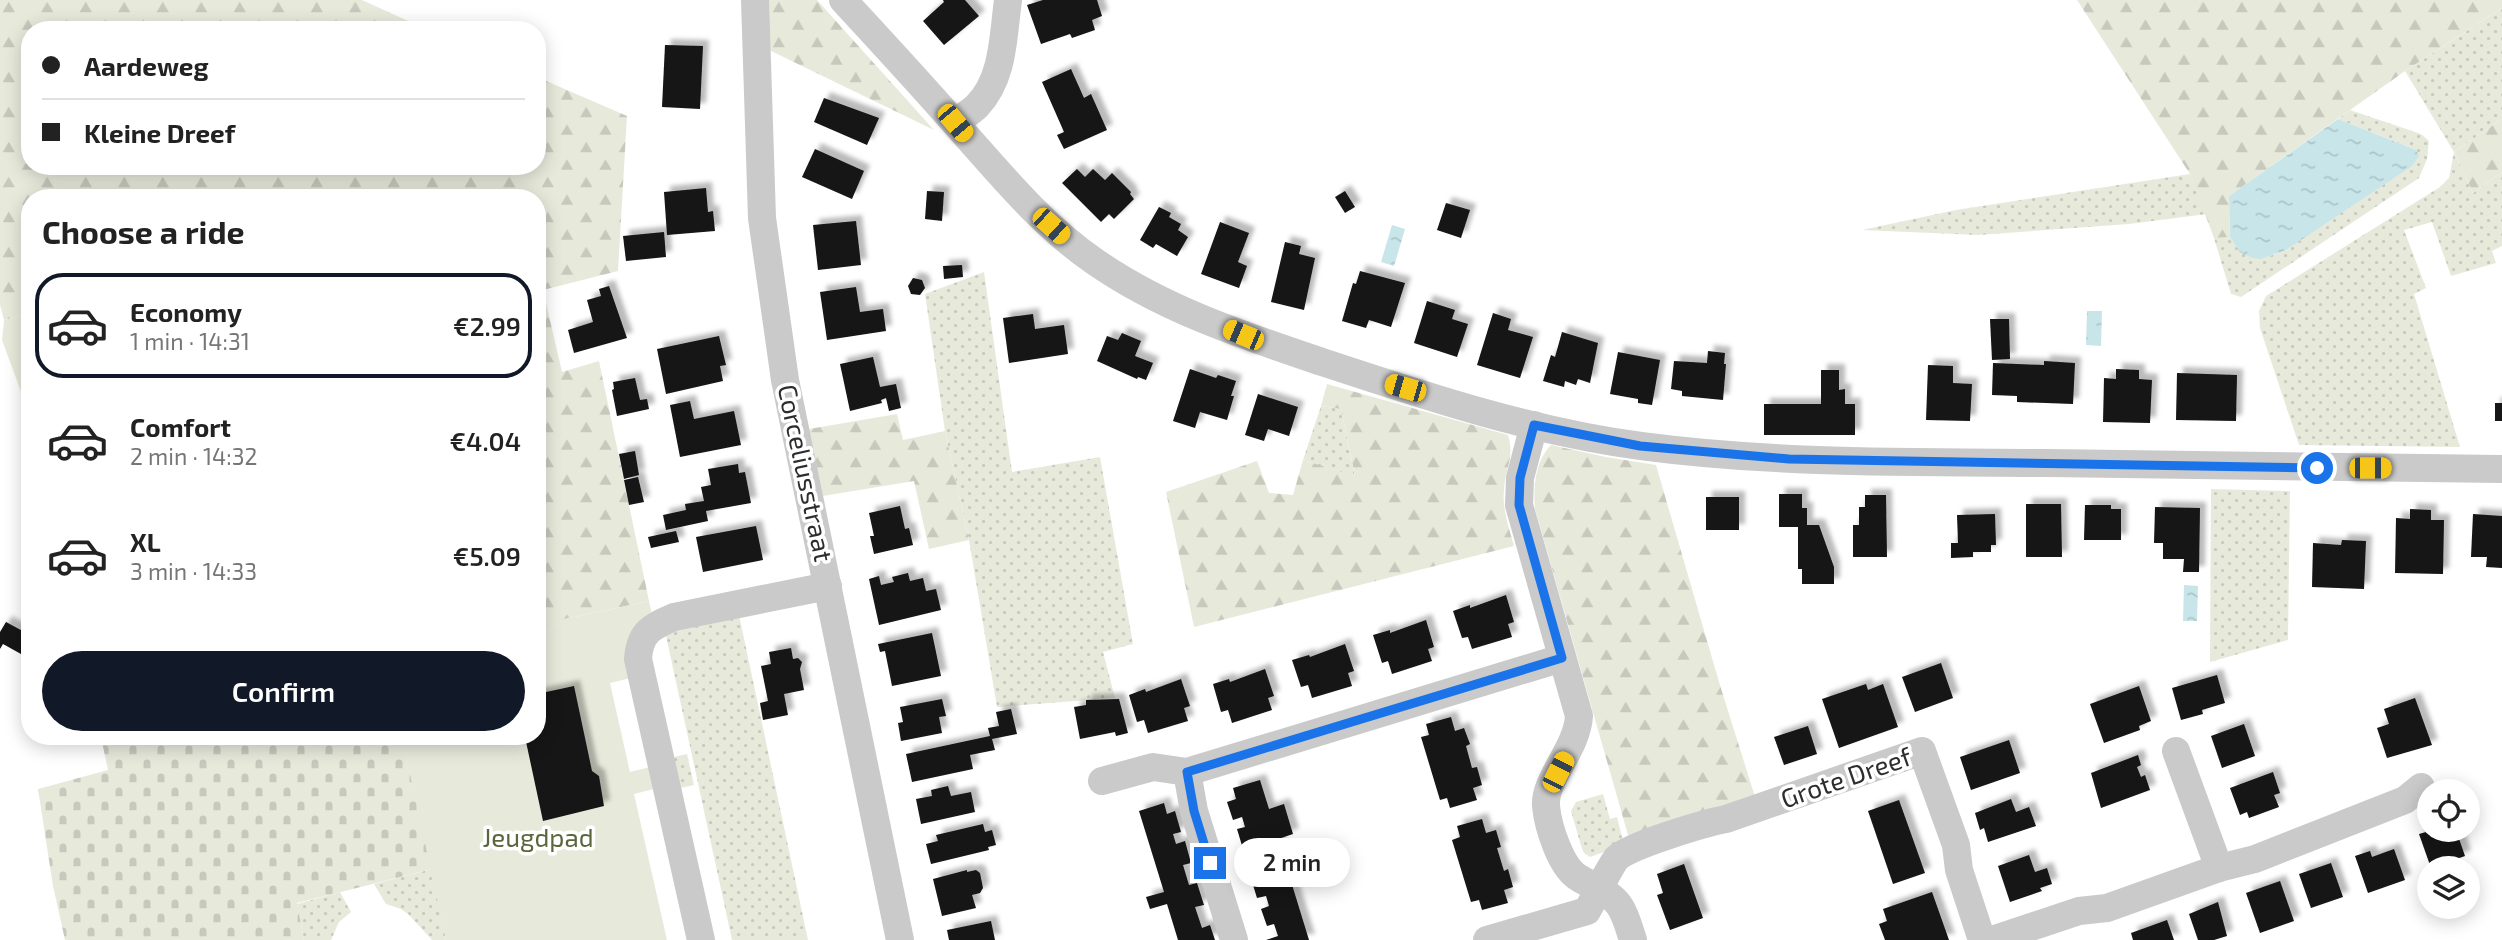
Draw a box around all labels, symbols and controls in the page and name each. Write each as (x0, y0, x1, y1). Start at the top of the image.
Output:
text: Aardeweg (84, 50, 209, 81)
car (934, 100, 977, 146)
text: Kleine Dreef (84, 117, 235, 148)
car (1029, 204, 1074, 248)
text: Choose a ride (42, 212, 245, 250)
icon: car (46, 294, 109, 357)
text: Economy (130, 296, 242, 327)
text: €2.99 (453, 310, 521, 341)
car (1220, 317, 1267, 353)
text: 1 min · 14:31 (130, 327, 250, 355)
car (1382, 372, 1429, 404)
street label: Corceliusstraat (773, 381, 840, 564)
icon: car (46, 409, 109, 472)
text: Comfort (130, 411, 231, 442)
text: €4.04 (449, 425, 521, 456)
text: 2 min · 14:32 (130, 442, 257, 470)
route start (2301, 452, 2333, 484)
car (2350, 458, 2392, 479)
icon: car (46, 524, 109, 587)
text: XL (130, 526, 161, 557)
text: €5.09 (453, 540, 521, 571)
text: 3 min · 14:33 (130, 557, 257, 585)
button: Confirm (42, 651, 525, 731)
street label: Grote Dreef (1776, 739, 1916, 813)
car (1540, 749, 1577, 795)
map controls (2417, 779, 2480, 919)
button: locate (2417, 779, 2480, 842)
park label: Jeugdpad (482, 821, 594, 852)
callout: 2 min (1234, 838, 1350, 888)
route end (1194, 847, 1226, 879)
text: 2 min (1263, 848, 1321, 876)
button: layers (2417, 856, 2480, 919)

